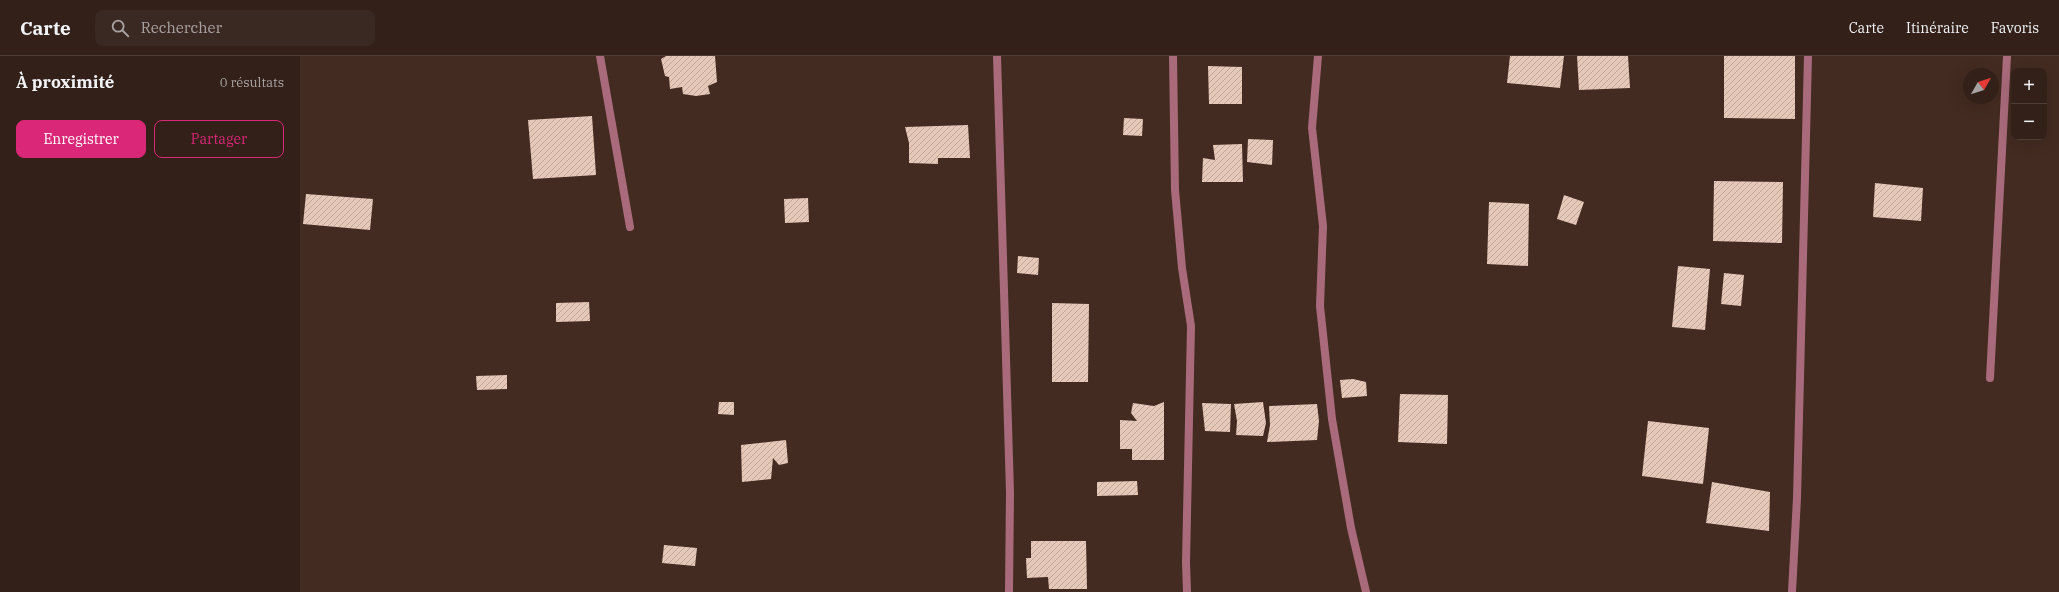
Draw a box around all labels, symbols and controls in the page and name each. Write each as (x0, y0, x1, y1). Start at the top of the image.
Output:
search box (95, 10, 375, 46)
text: Carte (20, 16, 71, 40)
icon: search (109, 17, 131, 39)
text: Rechercher (141, 18, 222, 37)
text: Carte (1849, 19, 1884, 37)
text: Itinéraire (1906, 19, 1969, 37)
text: Favoris (1991, 19, 2039, 37)
north arrow (1963, 68, 1999, 104)
map controls (2011, 68, 2047, 140)
button: + (2011, 68, 2047, 104)
text: À proximité (16, 71, 114, 93)
text: 0 résultats (220, 74, 284, 91)
button: − (2011, 104, 2047, 140)
button: Enregistrer (16, 120, 146, 158)
button: Partager (154, 120, 284, 158)

